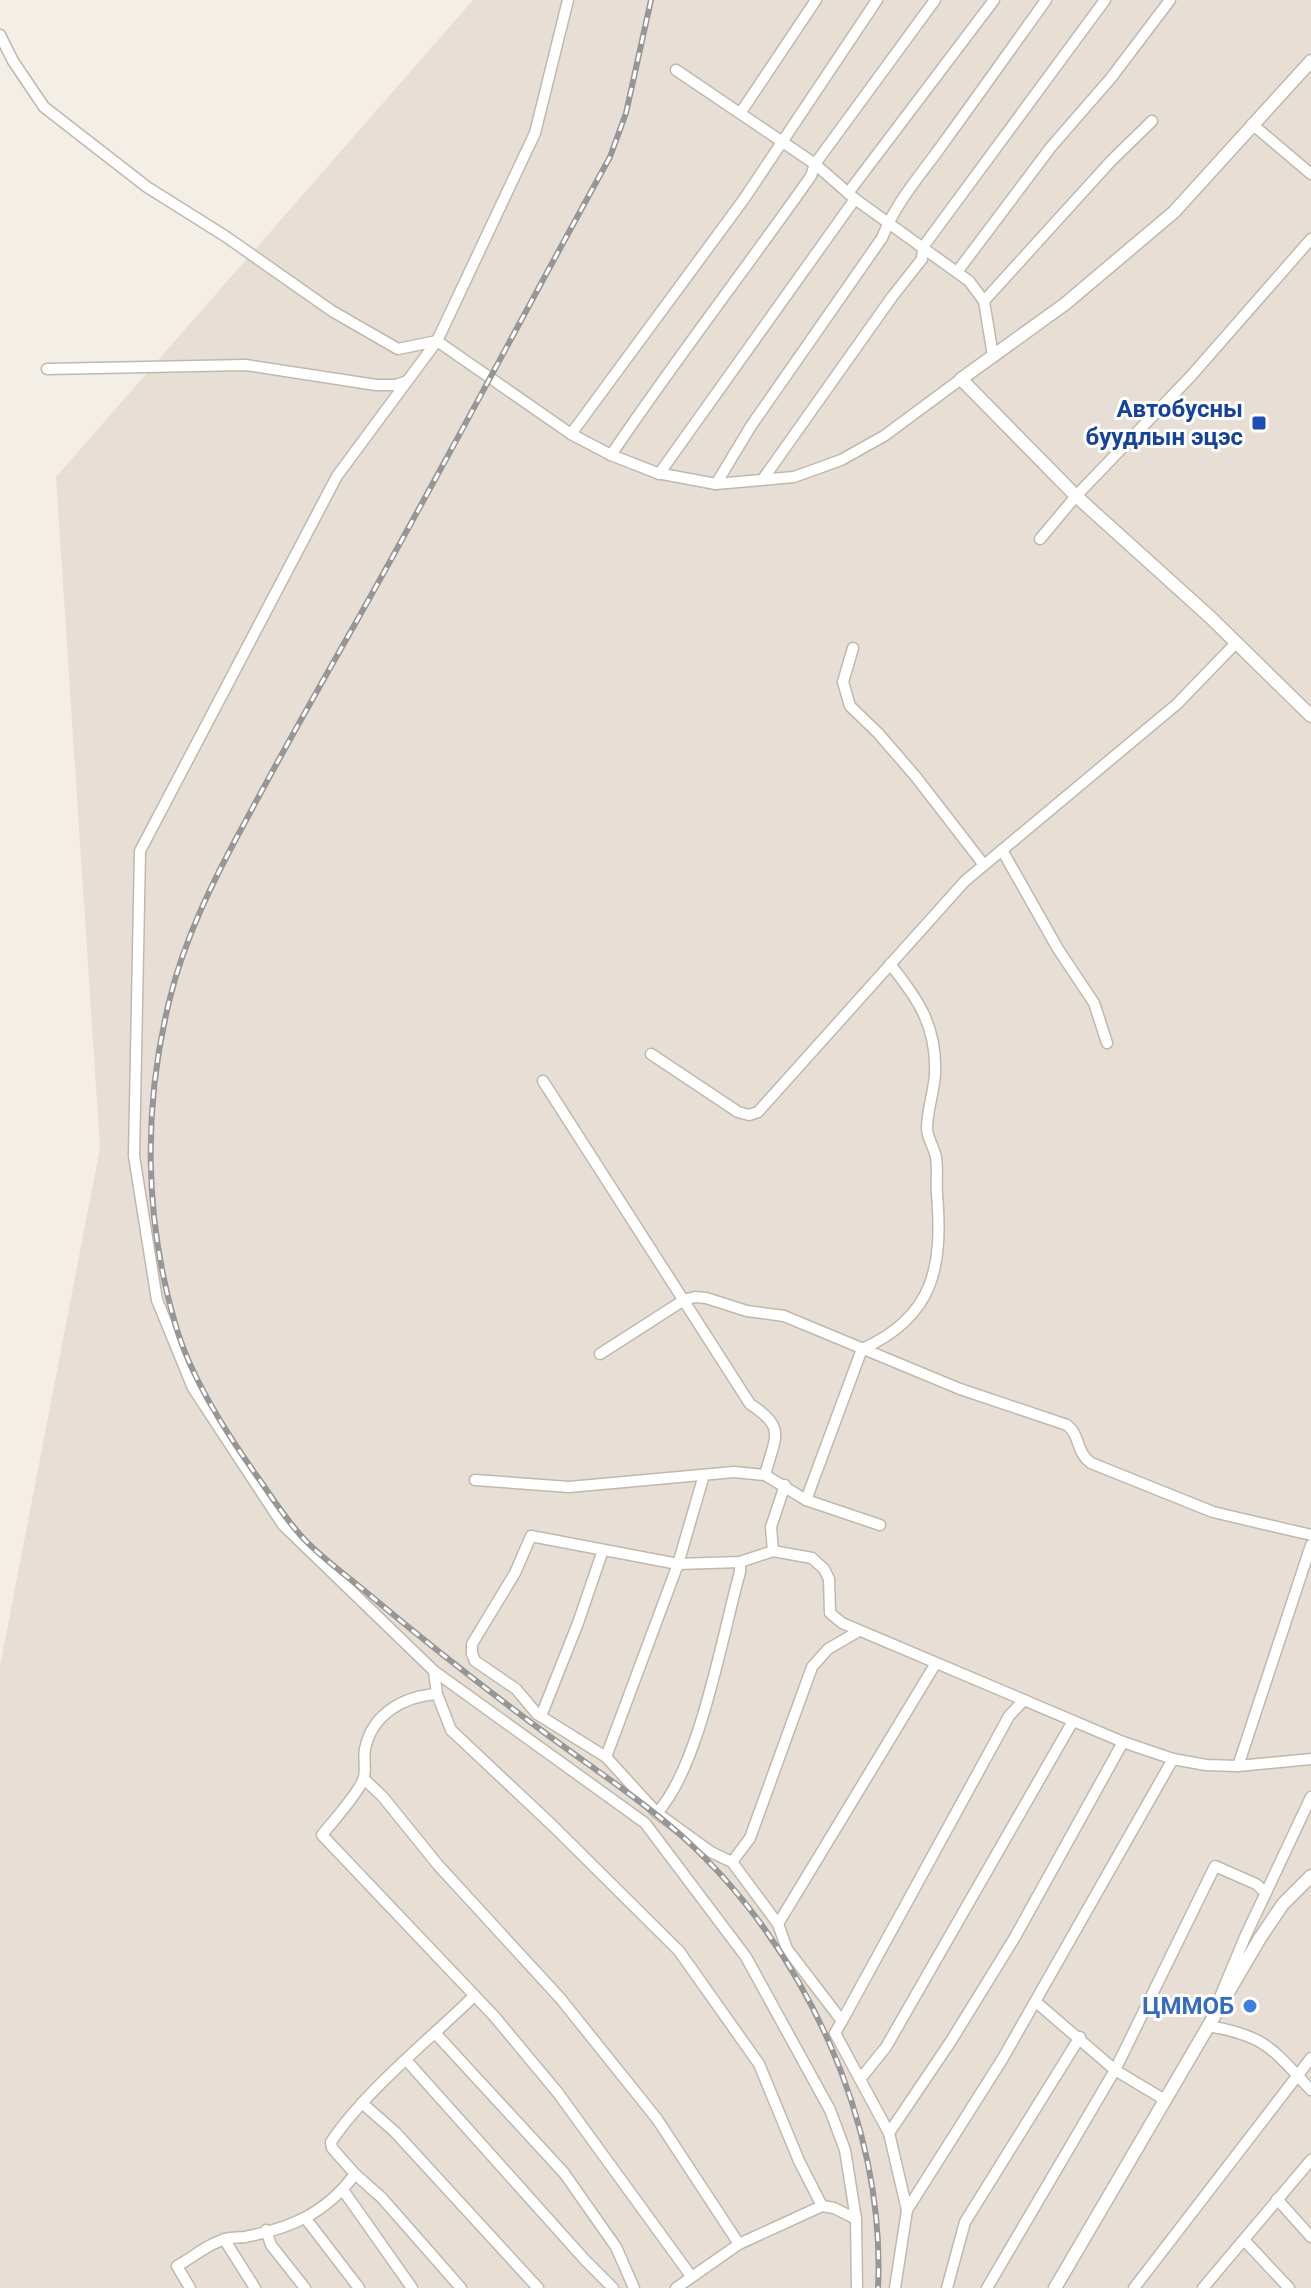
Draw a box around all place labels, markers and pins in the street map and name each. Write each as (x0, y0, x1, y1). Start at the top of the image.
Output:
place label: Автобусны буудлын эцэс (1086, 395, 1243, 451)
marker: Автобусны буудлын эцэс (1250, 414, 1268, 432)
place label: ЦММОБ (1142, 1992, 1234, 2020)
marker: ЦММОБ (1241, 1997, 1259, 2015)

